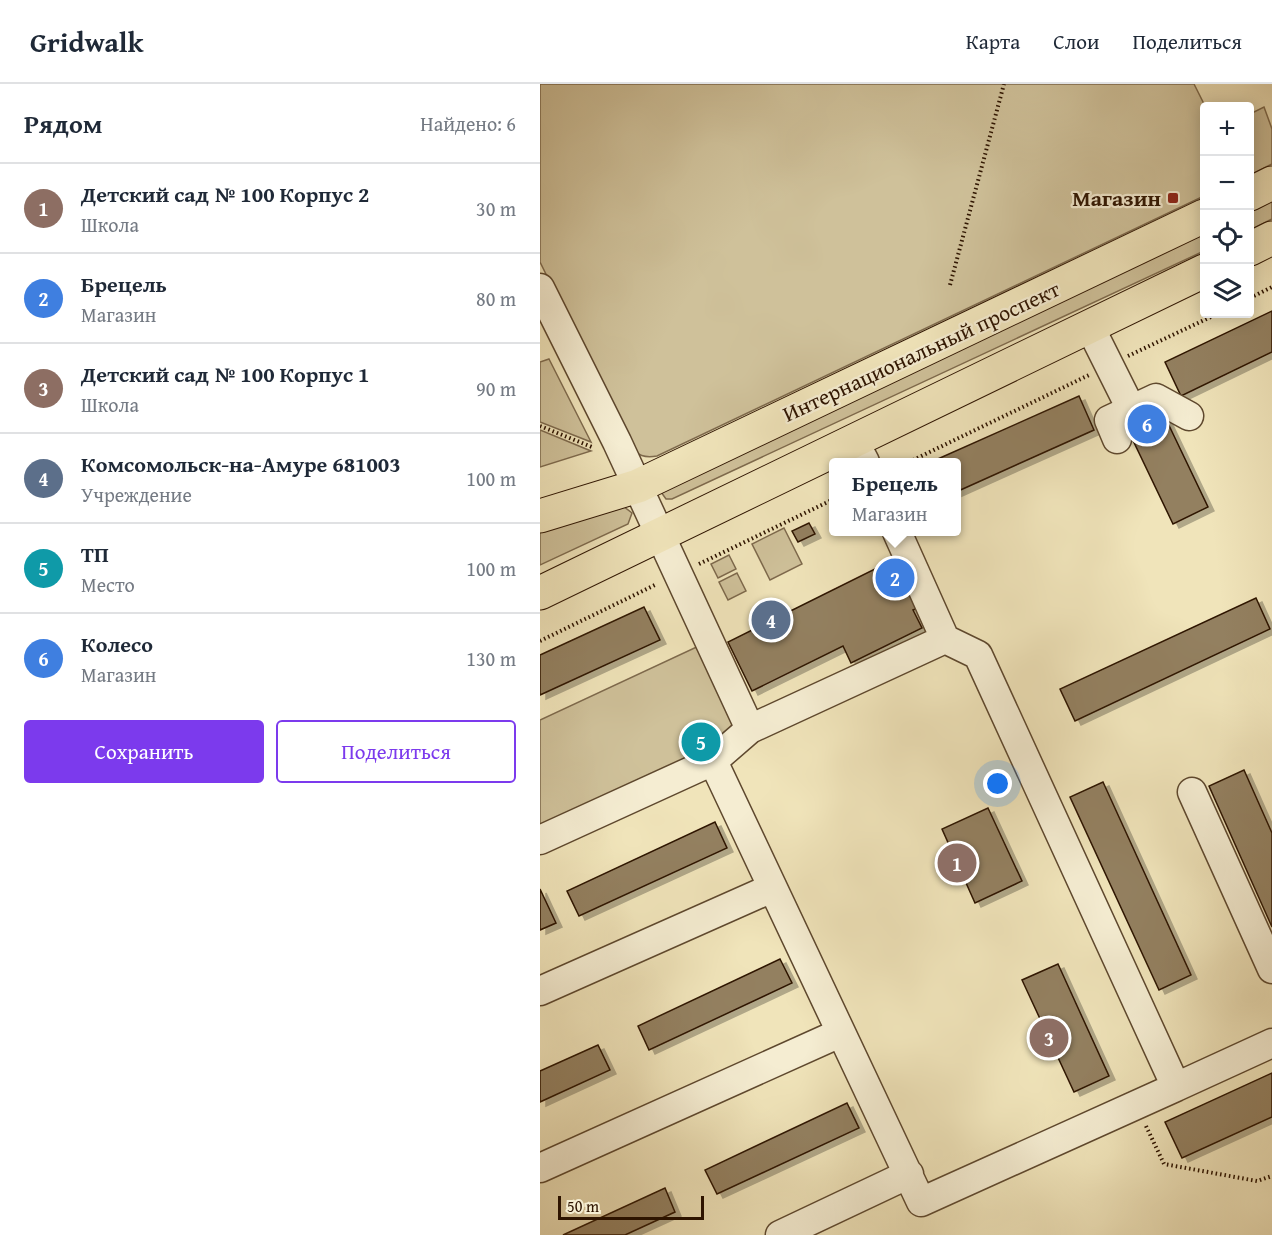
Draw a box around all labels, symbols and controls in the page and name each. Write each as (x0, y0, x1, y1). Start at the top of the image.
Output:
text: Gridwalk (30, 21, 143, 62)
text: Карта (966, 26, 1020, 57)
text: Слои (1053, 26, 1099, 57)
text: Поделиться (1132, 26, 1242, 57)
map controls (1200, 102, 1254, 318)
button: + (1200, 102, 1254, 156)
text: Рядом (24, 104, 102, 143)
text: Найдено: 6 (420, 109, 516, 138)
button: − (1200, 156, 1254, 210)
text: Детский сад № 100 Корпус 2 (81, 178, 369, 210)
place label: Магазин (1072, 182, 1161, 214)
marker: Магазин (1166, 191, 1180, 205)
text: 1 (38, 194, 49, 223)
text: 30 m (476, 194, 516, 223)
text: Школа (81, 210, 139, 239)
button: locate (1200, 210, 1254, 264)
button: layers (1200, 264, 1254, 318)
text: Брецель (81, 268, 167, 300)
street label: Интернациональный проспект (777, 272, 1065, 429)
text: 2 (38, 284, 49, 313)
text: 80 m (476, 284, 516, 313)
text: Магазин (81, 300, 156, 329)
text: Детский сад № 100 Корпус 1 (81, 358, 369, 390)
text: 3 (38, 374, 49, 403)
text: 90 m (476, 374, 516, 403)
text: Школа (81, 390, 139, 419)
pin: 6 (1128, 402, 1166, 446)
text: Комсомольск-на-Амуре 681003 (81, 448, 401, 480)
popup (829, 458, 961, 536)
text: 4 (38, 464, 49, 493)
text: 100 m (466, 464, 516, 493)
text: Брецель (852, 467, 938, 499)
text: Учреждение (81, 480, 192, 509)
text: Магазин (852, 499, 927, 528)
text: ТП (81, 538, 109, 570)
text: 5 (38, 554, 49, 583)
text: 100 m (466, 554, 516, 583)
pin: 2 (876, 556, 914, 600)
text: Место (81, 570, 135, 599)
pin: 4 (752, 598, 790, 642)
text: Колесо (81, 628, 153, 660)
text: 6 (38, 644, 49, 673)
text: 130 m (466, 644, 516, 673)
text: Магазин (81, 660, 156, 689)
button: Сохранить (24, 720, 264, 783)
button: Поделиться (276, 720, 516, 783)
pin: 5 (682, 720, 720, 764)
your location (983, 769, 1012, 798)
pin: 1 (938, 840, 976, 886)
pin: 3 (1030, 1016, 1068, 1060)
scale bar (558, 1193, 704, 1220)
text: 50 m (567, 1194, 599, 1218)

